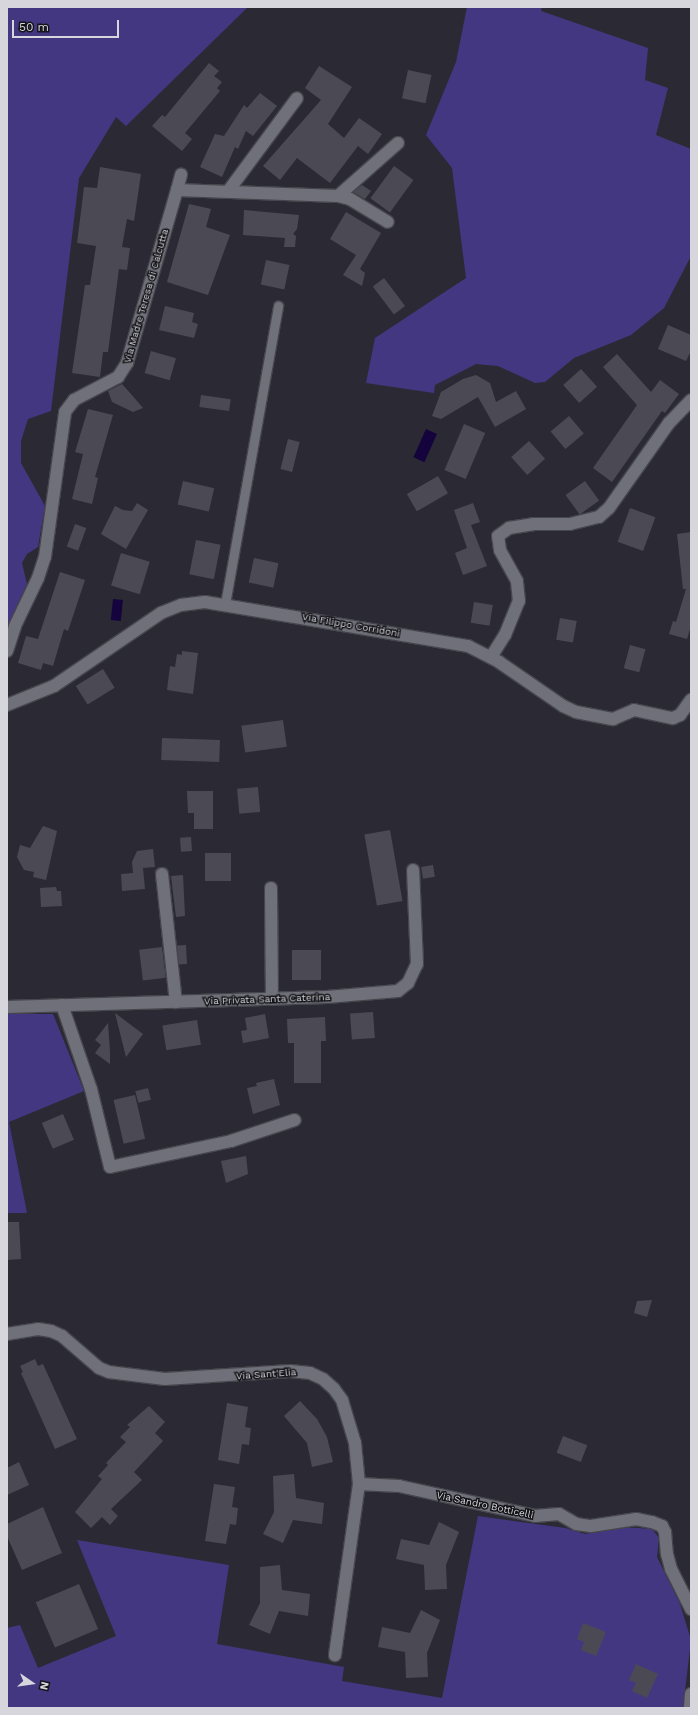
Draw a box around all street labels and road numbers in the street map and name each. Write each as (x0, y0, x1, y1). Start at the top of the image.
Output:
street label: Via Madre Teresa di Calcutta (121, 227, 171, 365)
street label: Via Filippo Corridoni (301, 610, 401, 640)
street label: Via Privata Santa Caterina (203, 991, 331, 1007)
street label: Via Sant'Elia (235, 1366, 297, 1382)
street label: Via Sandro Botticelli (435, 1489, 535, 1521)

